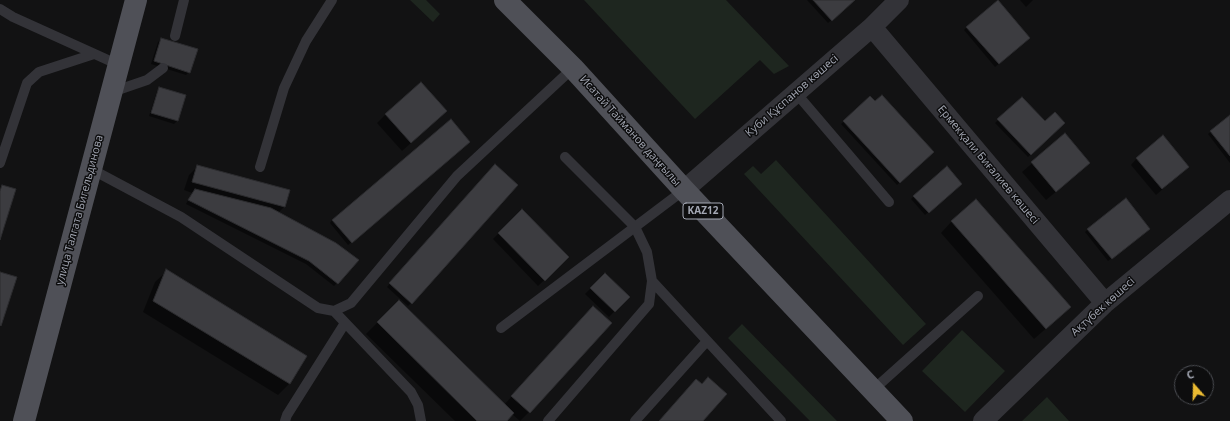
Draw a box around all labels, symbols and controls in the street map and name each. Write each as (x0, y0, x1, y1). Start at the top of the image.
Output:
street label: Куби Құспанов көшесi (743, 52, 841, 140)
street label: Исатай Тайманов даңғылы (577, 73, 683, 189)
street label: Ермекқали Биғалиев көшесі (935, 103, 1041, 227)
street label: улица Талгата Бигельдинова (54, 133, 106, 287)
road number: KAZ12 (683, 203, 723, 219)
street label: Ақтүбек көшесi (1068, 275, 1138, 339)
north arrow (1174, 365, 1214, 405)
text: С (1184, 366, 1196, 382)

